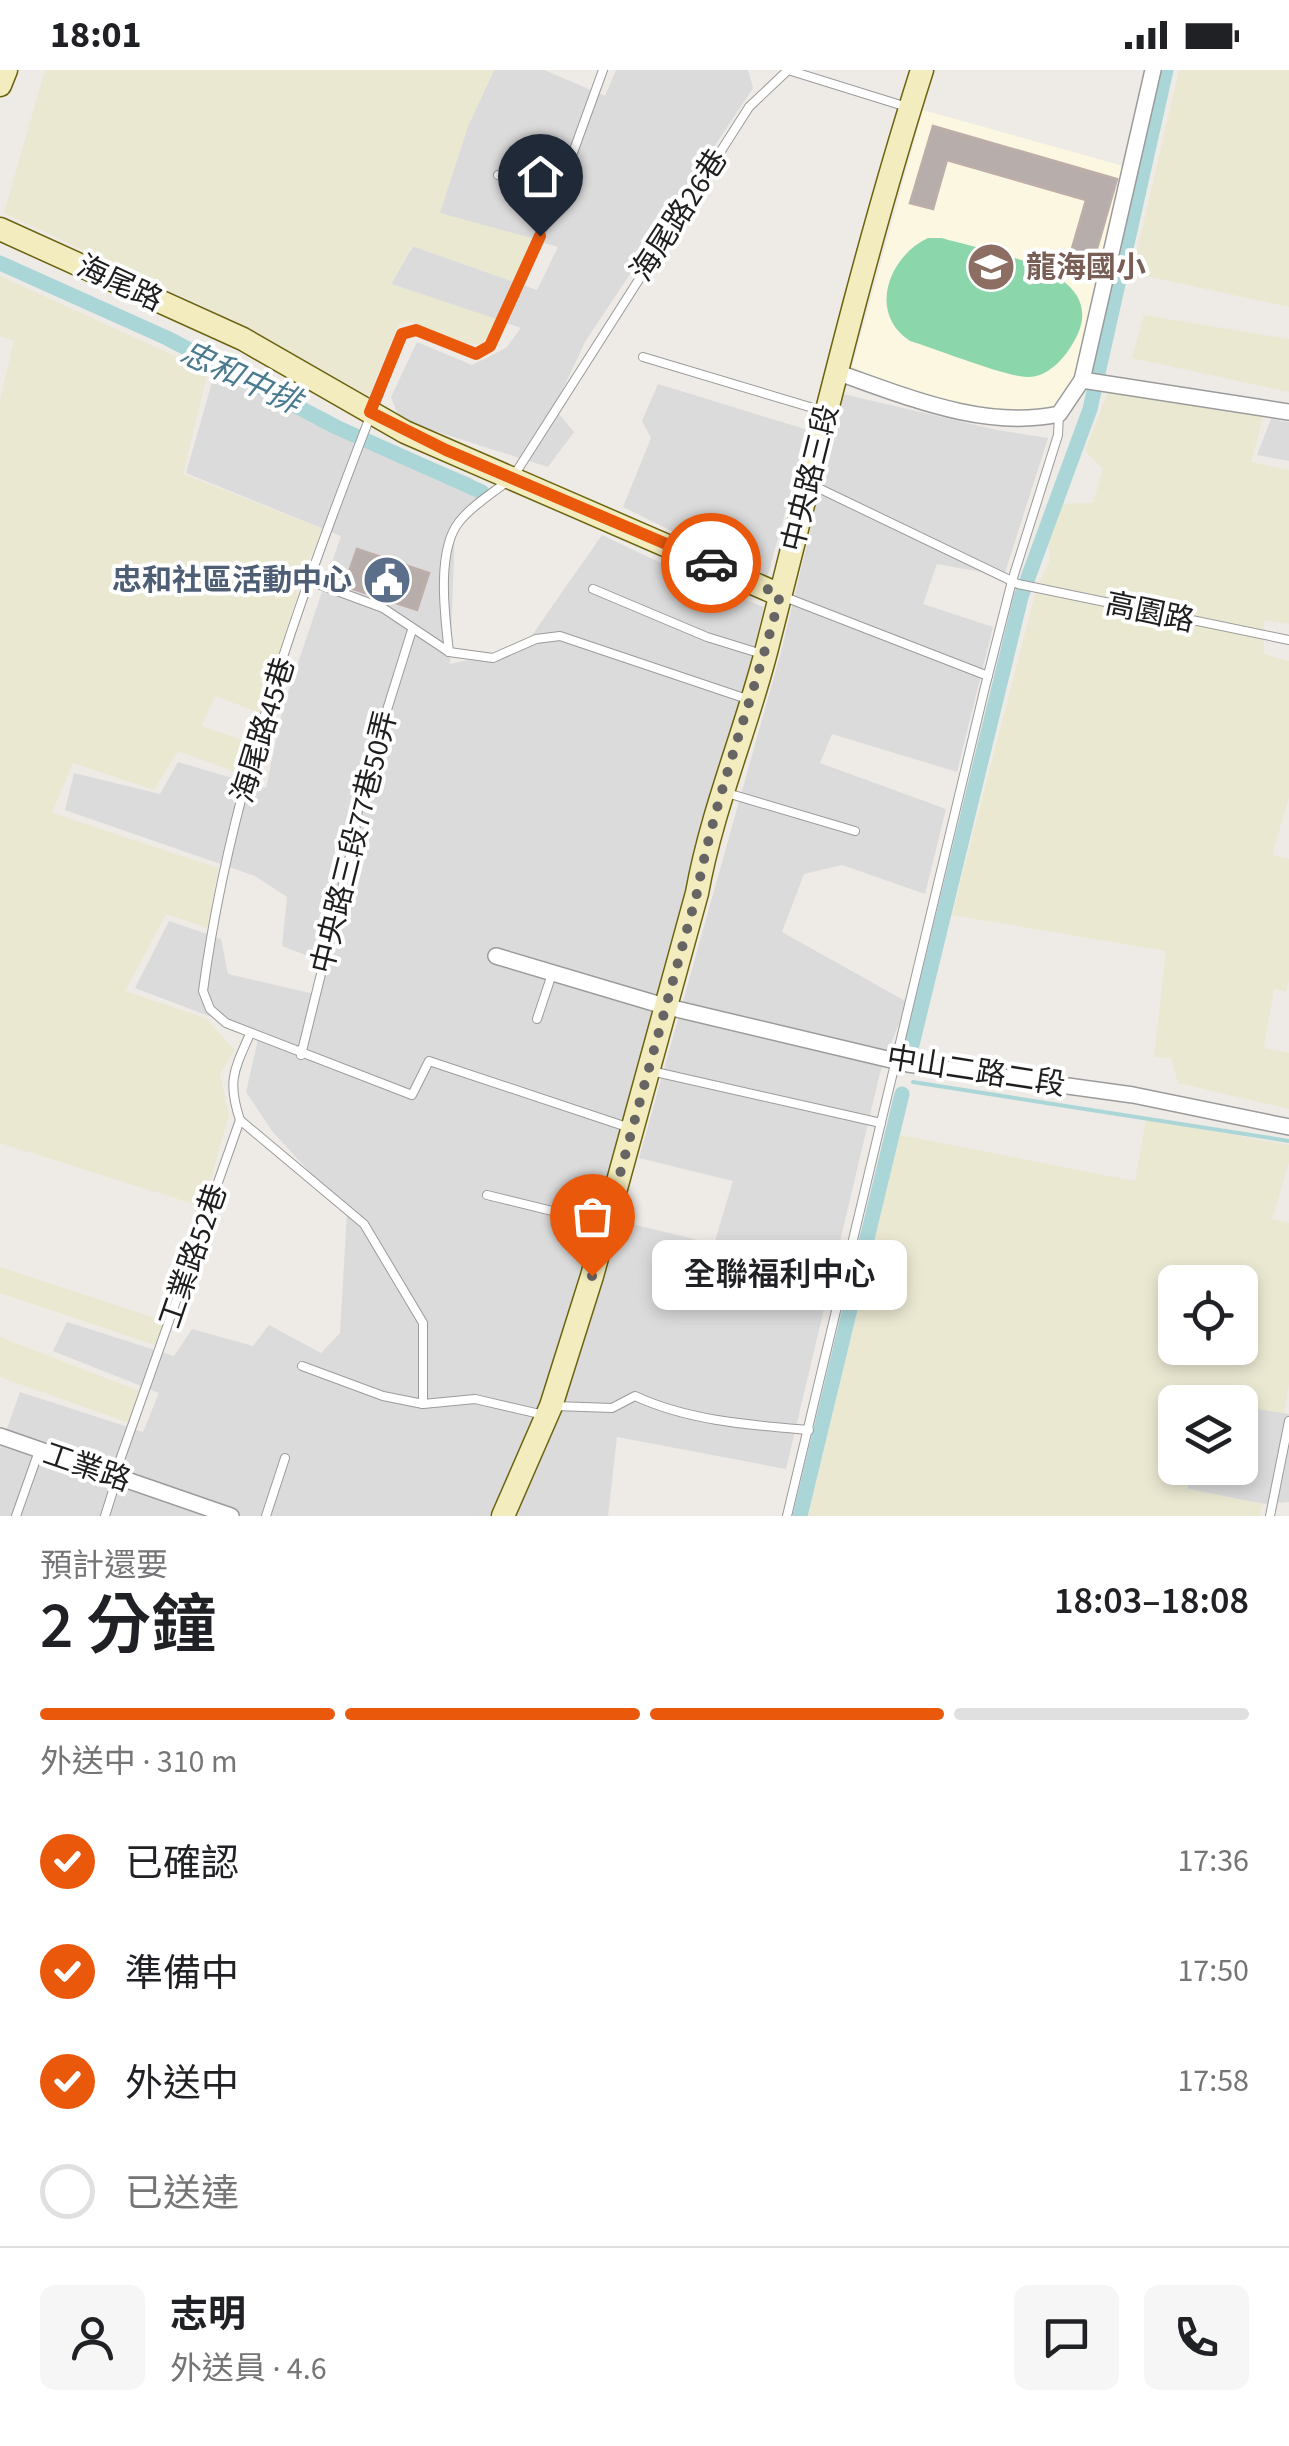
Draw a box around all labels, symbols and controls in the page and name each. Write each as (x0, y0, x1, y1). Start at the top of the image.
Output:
text: 18:01 (50, 8, 142, 62)
pin (498, 134, 583, 237)
street label: 海尾路26巷 (621, 141, 738, 290)
icon: home (513, 149, 568, 204)
school or university icon: 龍海國小 (965, 241, 1017, 293)
street label: 海尾路 (70, 245, 170, 322)
place label: 龍海國小 (1026, 246, 1146, 289)
water label: 忠和中排 (173, 330, 312, 427)
street label: 中央路三段 (771, 400, 849, 556)
courier (661, 513, 761, 613)
icon: car (684, 536, 739, 591)
public building icon: 忠和社區活動中心 (361, 554, 413, 606)
place label: 忠和社區活動中心 (112, 559, 352, 602)
street label: 高園路 (1101, 582, 1198, 643)
street label: 海尾路45巷 (221, 652, 306, 808)
street label: 中央路三段77巷50弄 (301, 706, 408, 978)
street label: 中山二路二段 (884, 1036, 1068, 1107)
pin (550, 1174, 635, 1277)
street label: 工業路52巷 (149, 1178, 238, 1334)
icon: bag (565, 1189, 620, 1244)
callout: 全聯福利中心 (652, 1241, 907, 1311)
text: 全聯福利中心 (683, 1252, 876, 1298)
map controls (1158, 1265, 1258, 1485)
button: locate (1158, 1265, 1258, 1365)
button: layers (1158, 1385, 1258, 1485)
street label: 工業路 (37, 1432, 136, 1502)
text: 預計還要 (40, 1543, 168, 1589)
text: 18:03–18:08 (1054, 1574, 1249, 1628)
text: 2 分鐘 (40, 1580, 216, 1673)
text: 外送中 · 310 m (40, 1739, 237, 1785)
icon: check (40, 1834, 95, 1889)
text: 已確認 (125, 1837, 239, 1891)
text: 17:36 (1177, 1838, 1249, 1884)
icon: check (40, 1944, 95, 1999)
text: 準備中 (125, 1947, 239, 2001)
text: 17:50 (1177, 1948, 1249, 1994)
icon: check (40, 2054, 95, 2109)
text: 外送中 (125, 2057, 239, 2111)
text: 17:58 (1177, 2058, 1249, 2104)
text: 已送達 (125, 2167, 239, 2221)
button: person (40, 2285, 145, 2390)
button: chat (1014, 2285, 1119, 2390)
button: phone (1144, 2285, 1249, 2390)
text: 志明 (170, 2288, 246, 2342)
text: 外送員 · 4.6 (170, 2346, 327, 2392)

